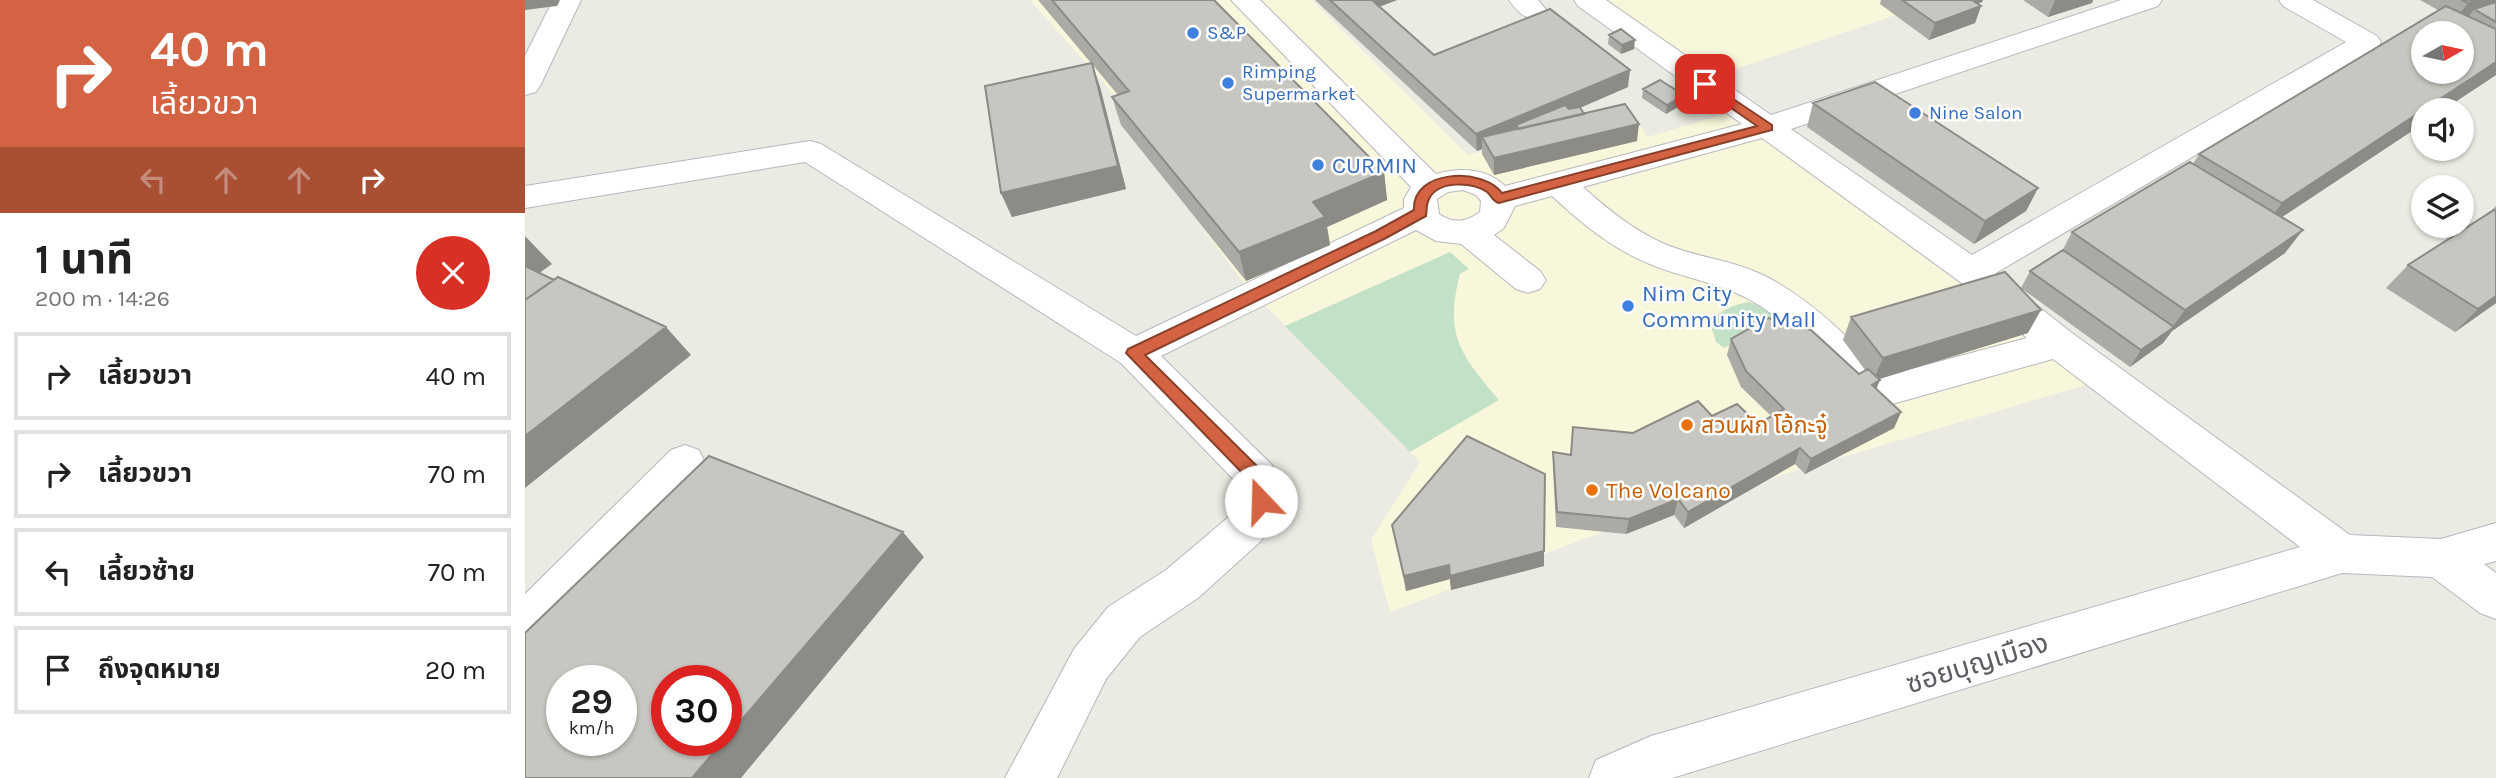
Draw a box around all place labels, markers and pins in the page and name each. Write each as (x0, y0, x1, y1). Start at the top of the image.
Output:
place label: S&P (1207, 22, 1246, 44)
marker: S&P (1185, 25, 1201, 41)
pin (1675, 54, 1735, 114)
place label: Rimping Supermarket (1242, 61, 1355, 105)
marker: Rimping Supermarket (1220, 75, 1236, 91)
place label: Nine Salon (1929, 102, 2023, 124)
marker: Nine Salon (1907, 105, 1923, 121)
place label: CURMIN (1332, 152, 1417, 179)
marker: CURMIN (1310, 157, 1326, 173)
place label: Nim City Community Mall (1642, 280, 1816, 333)
marker: Nim City Community Mall (1620, 298, 1636, 314)
place label: สวนผัก โอ้กะจู๋ (1701, 412, 1828, 440)
marker: สวนผัก โอ้กะจู๋ (1679, 417, 1695, 433)
place label: The Volcano (1606, 477, 1731, 504)
marker: The Volcano (1584, 482, 1600, 498)

